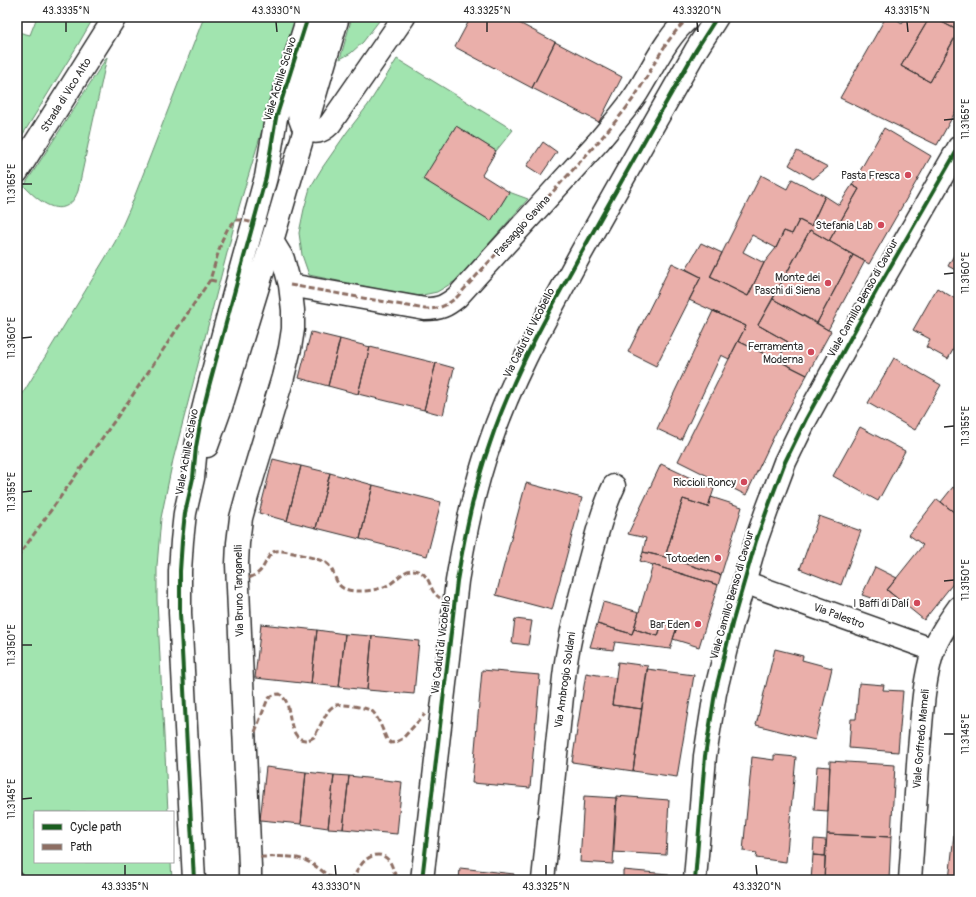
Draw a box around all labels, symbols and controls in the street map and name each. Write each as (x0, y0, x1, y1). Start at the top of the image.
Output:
text: 43.3335°N (43, 5, 90, 17)
text: 43.3330°N (252, 5, 300, 17)
text: 43.3325°N (464, 5, 511, 17)
text: 43.3320°N (673, 5, 721, 17)
text: 43.3315°N (884, 5, 930, 17)
street label: Viale Achille Sclavo (261, 35, 299, 123)
street label: Strada di Vico Alto (38, 55, 94, 135)
text: 11.3165°E (960, 99, 972, 139)
text: 11.3165°E (6, 164, 18, 204)
place label: Pasta Fresca (841, 169, 900, 182)
marker: Pasta Fresca (903, 170, 913, 180)
street label: Passaggio Gavina (491, 193, 553, 259)
place label: Stefania Lab (816, 219, 873, 232)
marker: Stefania Lab (876, 220, 886, 230)
street label: Viale Camillo Benso di Cavour (825, 236, 901, 360)
text: 11.3160°E (960, 252, 972, 294)
place label: Monte dei Paschi di Siena (754, 271, 820, 297)
marker: Monte dei Paschi di Siena (823, 278, 833, 288)
street label: Via Caduti di Vicobello (501, 286, 557, 380)
text: 11.3160°E (6, 317, 18, 359)
place label: Ferramenta Moderna (748, 340, 803, 366)
marker: Ferramenta Moderna (806, 347, 816, 357)
text: 11.3155°E (960, 406, 972, 446)
street label: Viale Achille Sclavo (173, 408, 201, 496)
text: 11.3155°E (6, 472, 18, 512)
place label: Riccioli Roncy (673, 476, 736, 489)
marker: Riccioli Roncy (739, 477, 749, 487)
street label: Viale Camillo Benso di Cavour (707, 529, 757, 661)
street label: Via Bruno Tanganelli (232, 545, 246, 637)
place label: Totoeden (666, 552, 710, 565)
marker: Totoeden (713, 553, 723, 563)
text: 11.3150°E (960, 559, 972, 601)
street label: Via Caduti di Vicobello (428, 595, 454, 695)
place label: I Baffi di Dalí (853, 597, 909, 610)
marker: I Baffi di Dalí (912, 598, 922, 608)
street label: Via Palestro (811, 601, 867, 631)
place label: Bar Eden (650, 618, 690, 631)
marker: Bar Eden (693, 619, 703, 629)
text: 11.3150°E (6, 624, 18, 666)
street label: Via Ambrogio Soldani (552, 631, 578, 729)
street label: Viale Goffredo Mameli (910, 689, 932, 789)
text: 11.3145°E (960, 714, 972, 754)
text: 11.3145°E (6, 779, 18, 819)
legend (34, 811, 174, 863)
text: Cycle path (70, 820, 122, 835)
text: Path (70, 840, 92, 855)
text: 43.3335°N (102, 881, 149, 893)
text: 43.3330°N (312, 881, 360, 893)
text: 43.3325°N (523, 881, 570, 893)
text: 43.3320°N (733, 881, 781, 893)

